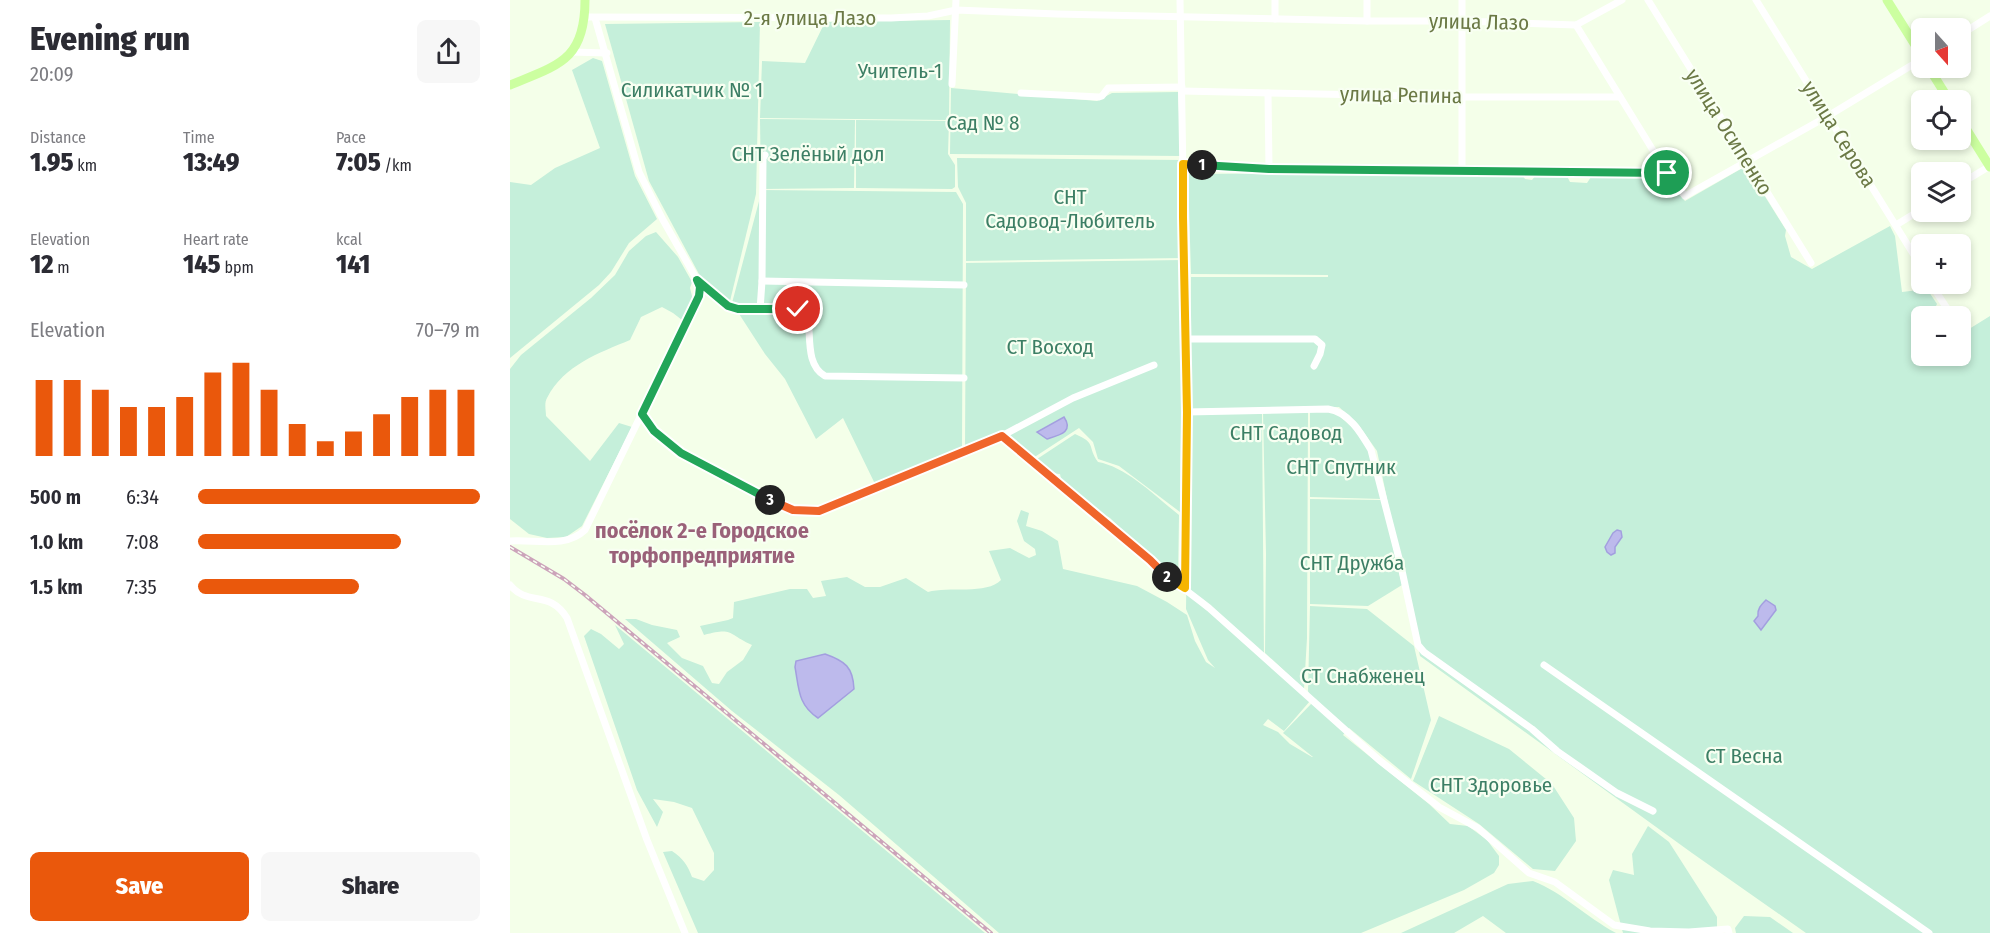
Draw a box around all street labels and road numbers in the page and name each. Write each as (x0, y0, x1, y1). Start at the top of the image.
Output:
street label: 2-я улица Лазо (744, 5, 876, 31)
street label: улица Лазо (1429, 8, 1529, 36)
street label: улица Осипенко (1680, 64, 1778, 200)
street label: улица Серова (1796, 76, 1882, 192)
street label: улица Репина (1340, 81, 1462, 109)

